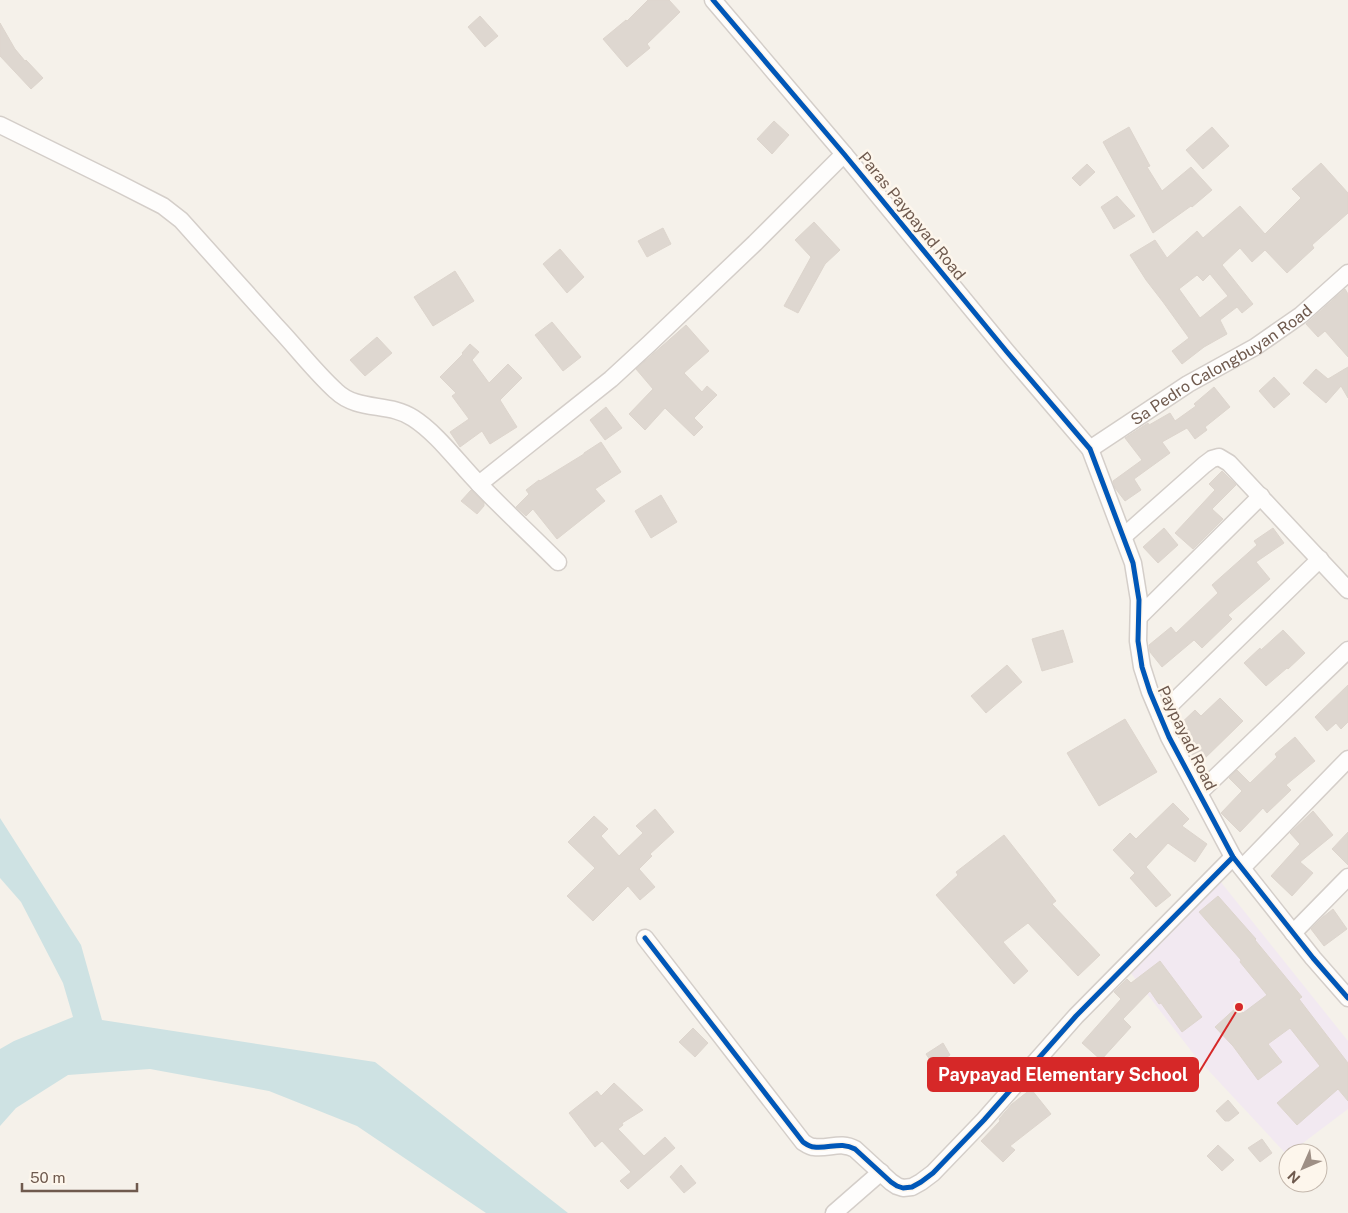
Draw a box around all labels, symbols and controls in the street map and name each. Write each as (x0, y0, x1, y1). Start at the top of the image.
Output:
street label: Paras Paypayad Road (855, 148, 969, 284)
street label: Sa Pedro Calongbuyan Road (1127, 300, 1316, 429)
street label: Paypayad Road (1154, 683, 1220, 793)
callout: Paypayad Elementary School (928, 1058, 1198, 1091)
text: Paypayad Elementary School (938, 1064, 1188, 1085)
north arrow (1278, 1143, 1328, 1193)
scale bar (22, 1160, 138, 1192)
text: N (1284, 1168, 1303, 1187)
text: 50 m (30, 1169, 65, 1186)

